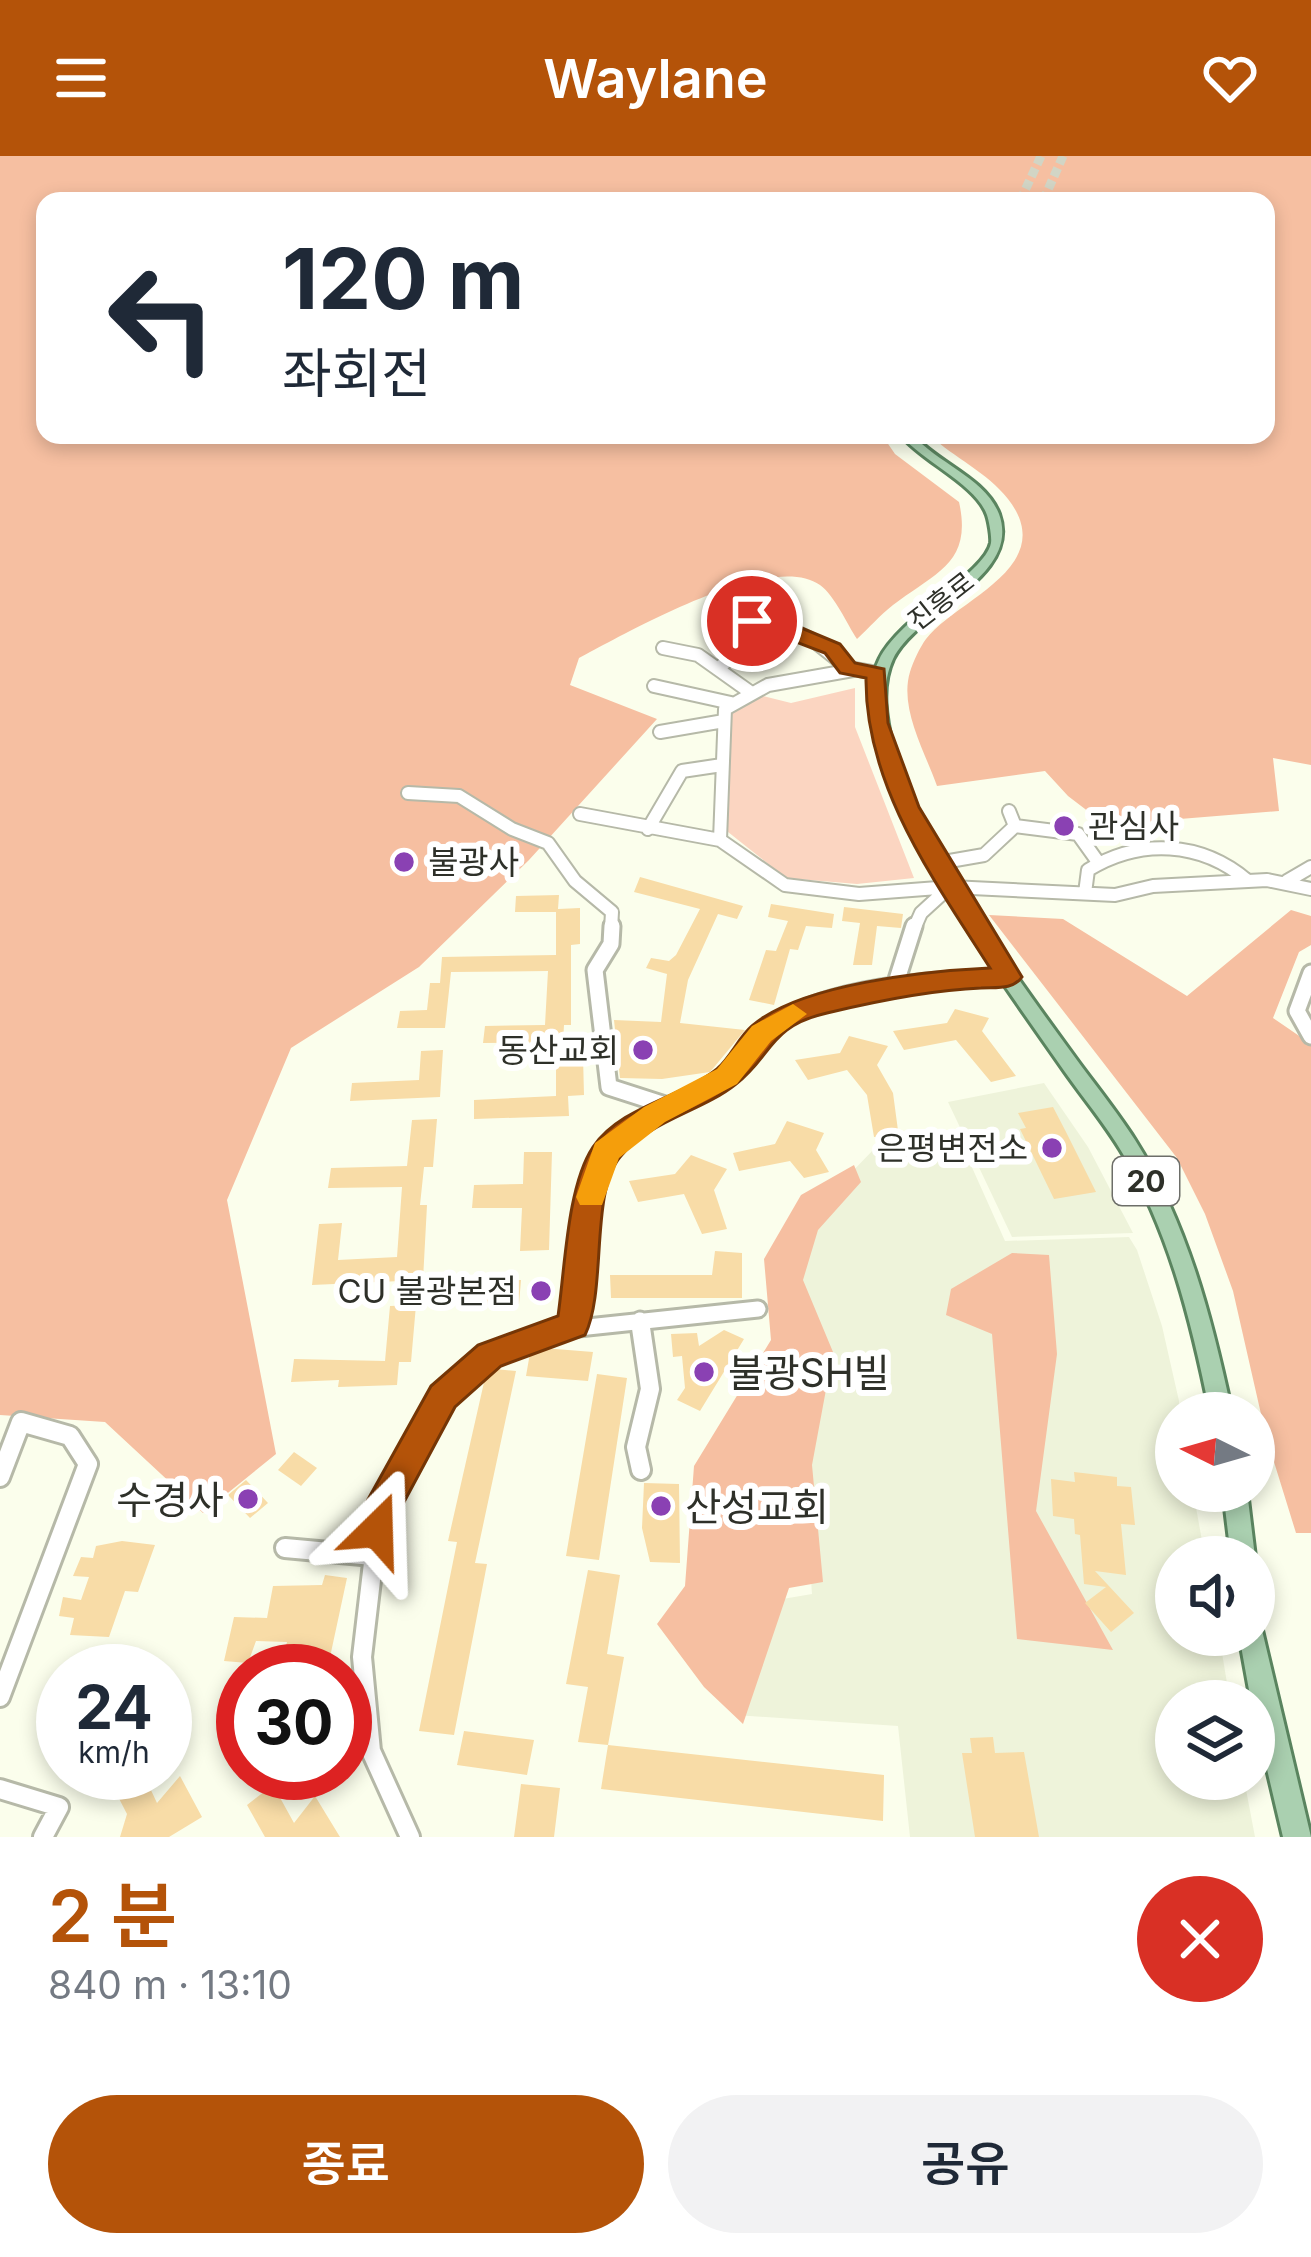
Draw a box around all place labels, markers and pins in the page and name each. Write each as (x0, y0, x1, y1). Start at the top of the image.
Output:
pin (701, 570, 803, 672)
place label: 관심사 (1088, 806, 1179, 846)
marker: 관심사 (1051, 813, 1077, 839)
place label: 불광사 (428, 842, 519, 882)
marker: 불광사 (391, 849, 417, 875)
place label: 동산교회 (498, 1030, 619, 1070)
marker: 동산교회 (630, 1037, 656, 1063)
place label: 은평변전소 (876, 1128, 1028, 1168)
marker: 은평변전소 (1039, 1135, 1065, 1161)
place label: CU 불광본점 (338, 1271, 517, 1311)
marker: CU 불광본점 (528, 1278, 554, 1304)
place label: 불광SH빌 (728, 1349, 890, 1396)
marker: 불광SH빌 (691, 1359, 717, 1385)
place label: 수경사 (116, 1476, 224, 1523)
place label: 산성교회 (685, 1483, 829, 1530)
marker: 수경사 (235, 1486, 261, 1512)
marker: 산성교회 (648, 1493, 674, 1519)

